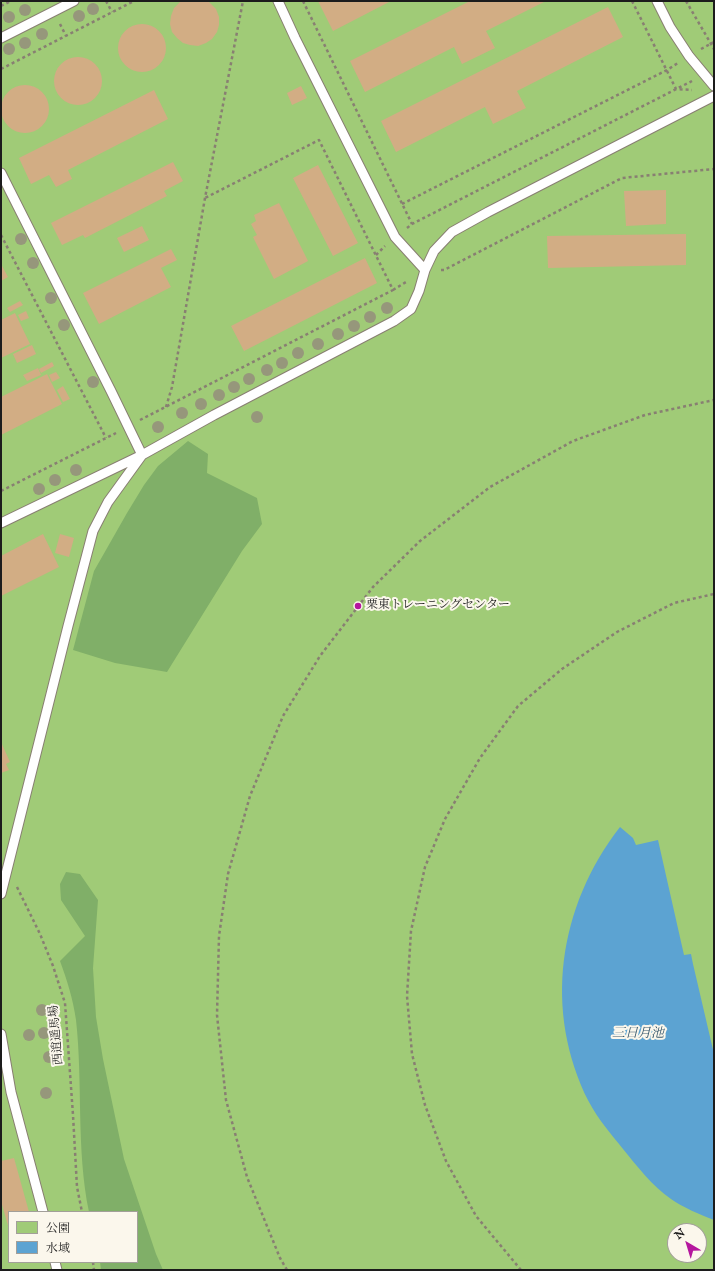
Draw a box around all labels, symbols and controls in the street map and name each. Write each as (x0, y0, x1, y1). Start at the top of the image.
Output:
place label: 栗東トレーニングセンター (366, 599, 510, 613)
marker: 栗東トレーニングセンター (353, 601, 363, 611)
street label: 西逍遥馬場 (47, 1004, 67, 1066)
water label: 三日月池 (612, 1026, 664, 1042)
legend (8, 1211, 138, 1263)
text: 公園 (46, 1221, 70, 1236)
north arrow (667, 1223, 707, 1263)
text: N (672, 1226, 688, 1243)
text: 水域 (46, 1241, 70, 1256)

